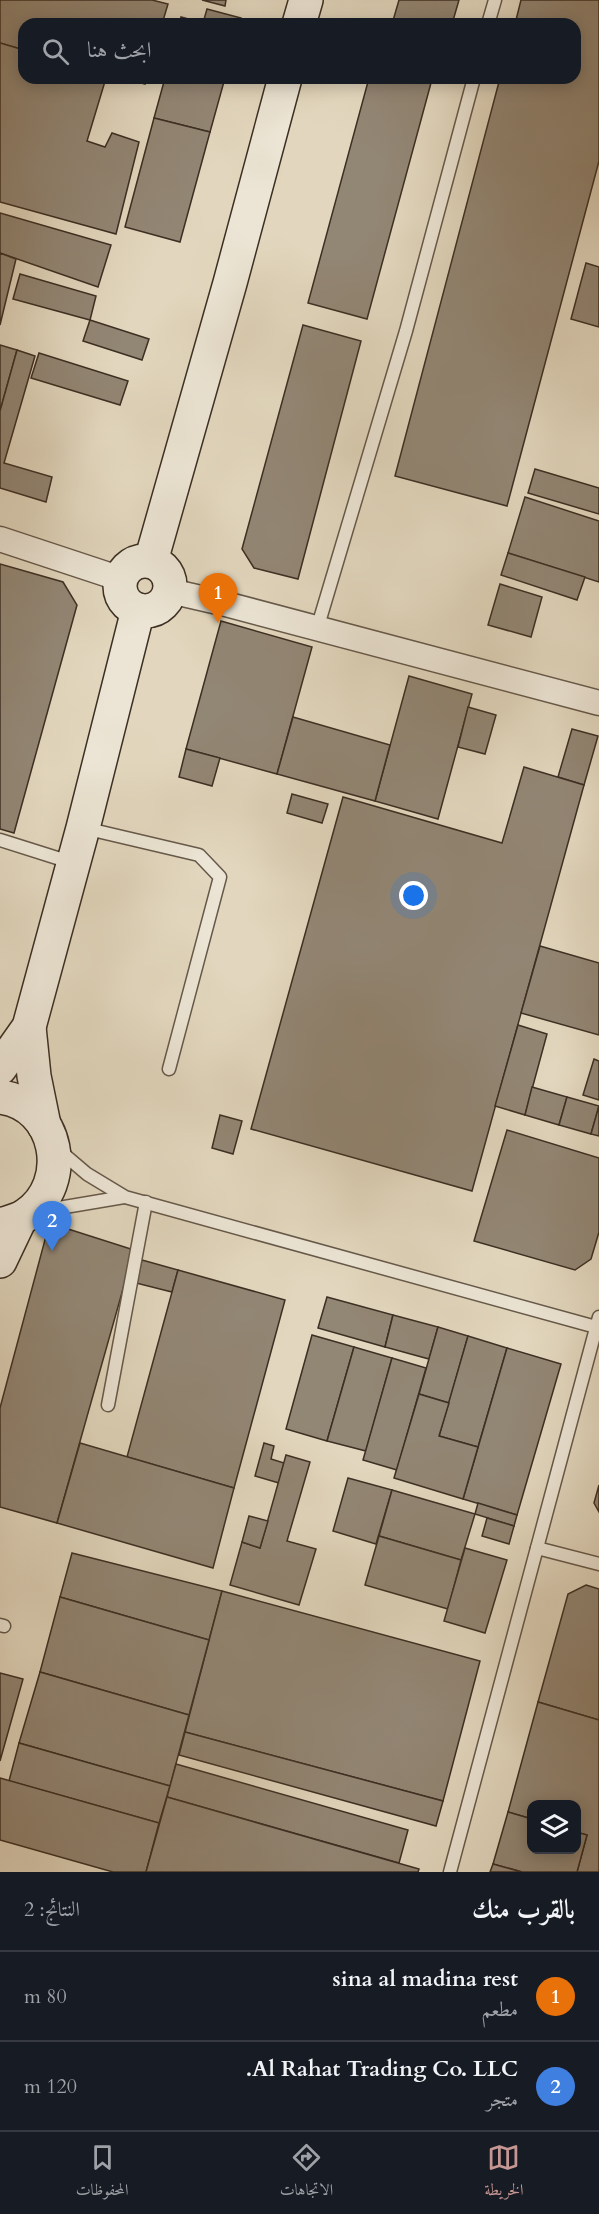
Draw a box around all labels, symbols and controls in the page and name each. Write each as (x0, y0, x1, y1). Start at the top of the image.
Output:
search box (18, 18, 581, 84)
icon: search (39, 35, 72, 68)
text: ابحث هنا (87, 35, 152, 65)
pin: 1 (198, 574, 238, 623)
your location (399, 881, 428, 910)
pin: 2 (32, 1202, 72, 1251)
map controls (527, 1800, 581, 1854)
button: layers (527, 1800, 581, 1854)
text: بالقرب منك (472, 1892, 575, 1927)
text: النتائج: 2 (24, 1896, 80, 1923)
text: sina al madina rest (333, 1964, 518, 1994)
text: 80 m (24, 1983, 67, 2010)
text: 1 (550, 1983, 561, 2010)
text: مطعم (481, 1996, 518, 2023)
text: Al Rahat Trading Co. LLC. (246, 2054, 518, 2084)
text: 120 m (24, 2073, 77, 2100)
text: 2 (550, 2073, 561, 2100)
text: متجر (486, 2086, 518, 2113)
tab: المحفوظات (76, 2141, 128, 2205)
tab: الاتجاهات (280, 2141, 333, 2205)
tab: الخريطة (484, 2141, 523, 2205)

